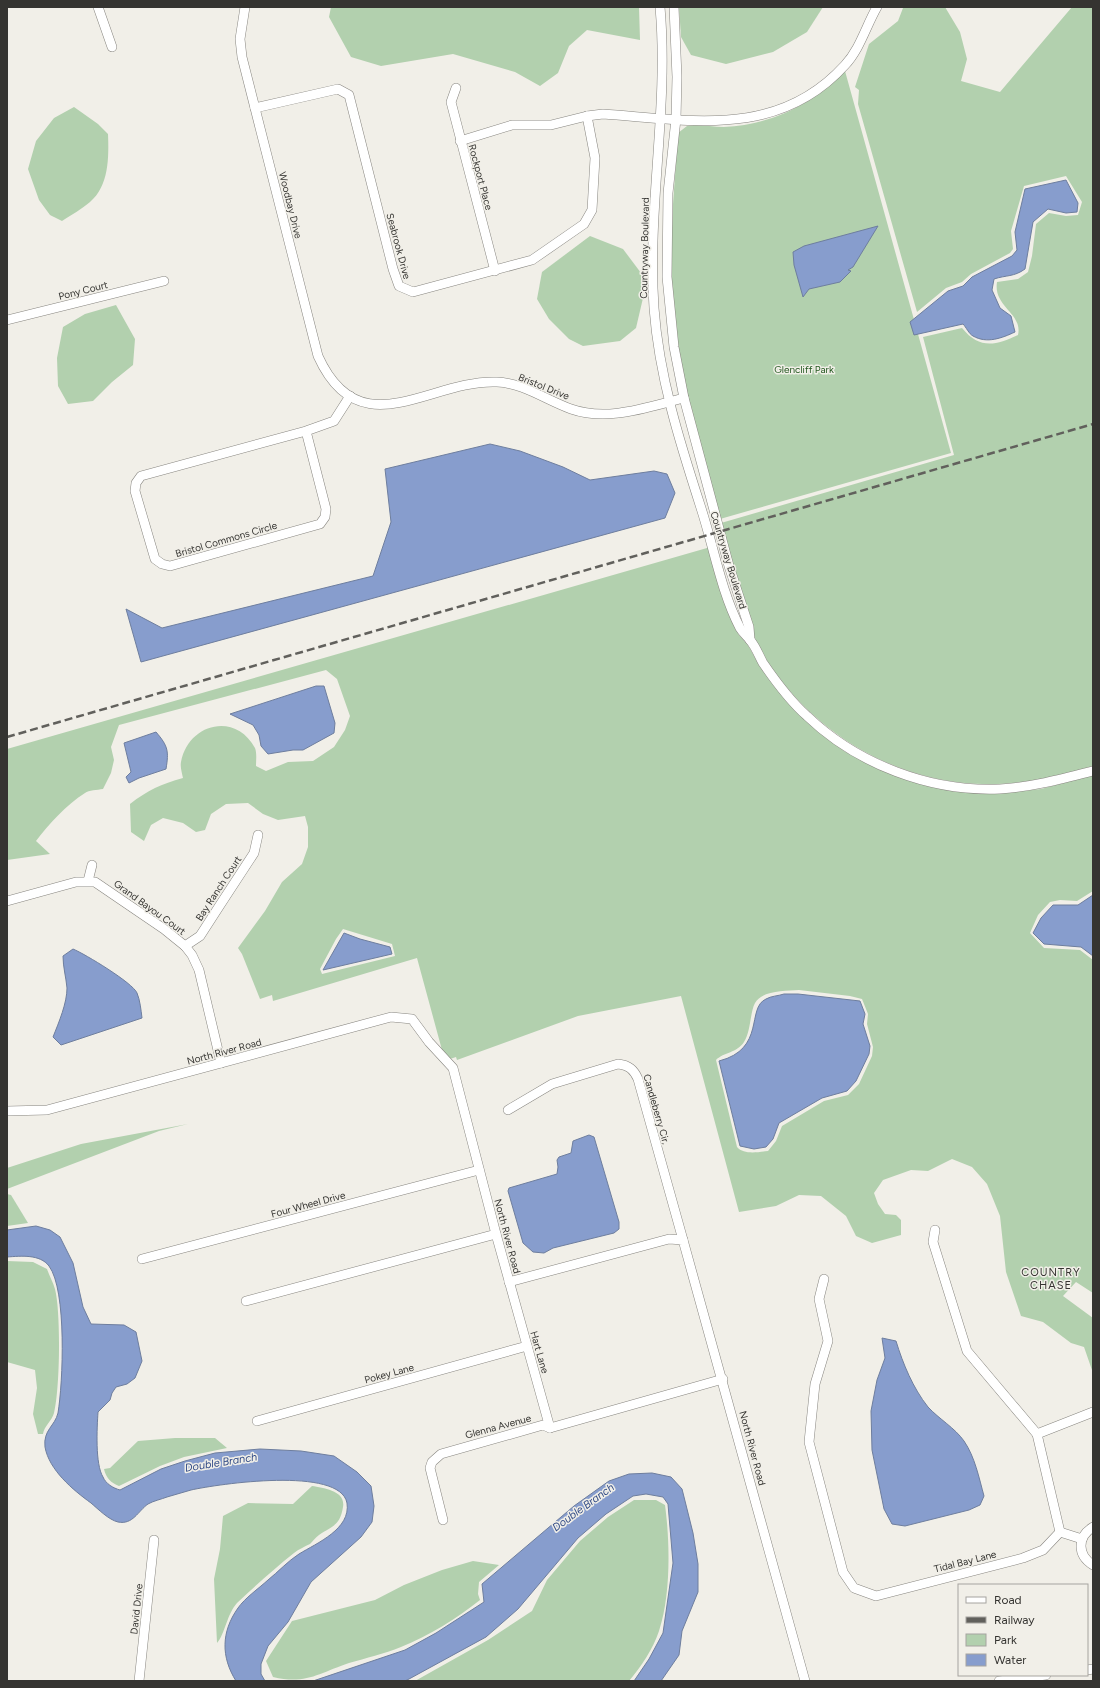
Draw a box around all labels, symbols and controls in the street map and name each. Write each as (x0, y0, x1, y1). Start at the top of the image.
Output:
street label: Rockport Place (465, 143, 496, 212)
street label: Woodbay Drive (276, 170, 305, 240)
street label: Countryway Boulevard (637, 197, 652, 299)
street label: Seabrook Drive (383, 212, 414, 281)
street label: Pony Court (57, 278, 109, 303)
park label: Glencliff Park (774, 363, 834, 376)
street label: Bristol Drive (516, 370, 572, 403)
street label: Countryway Boulevard (707, 510, 750, 611)
street label: Bristol Commons Circle (174, 519, 279, 560)
street label: Bay Ranch Court (193, 853, 244, 923)
street label: Grand Bayou Court (111, 877, 188, 938)
street label: North River Road (185, 1035, 263, 1068)
street label: Candleberry Cir, (640, 1073, 673, 1146)
street label: Four Wheel Drive (270, 1188, 347, 1221)
street label: North River Road (491, 1197, 524, 1275)
district label: COUNTRY CHASE (1021, 1266, 1081, 1292)
street label: Hart Lane (527, 1329, 552, 1375)
street label: Pokey Lane (363, 1361, 416, 1386)
street label: North River Road (736, 1409, 769, 1487)
street label: Glenna Avenue (464, 1411, 533, 1442)
water label: Double Branch (184, 1450, 258, 1475)
water label: Double Branch (550, 1481, 617, 1534)
street label: Tidal Bay Lane (933, 1547, 998, 1575)
street label: David Drive (127, 1583, 146, 1635)
legend (958, 1584, 1088, 1676)
text: Road (994, 1593, 1022, 1607)
text: Railway (994, 1613, 1035, 1627)
text: Park (994, 1633, 1017, 1647)
text: Water (994, 1653, 1026, 1667)

